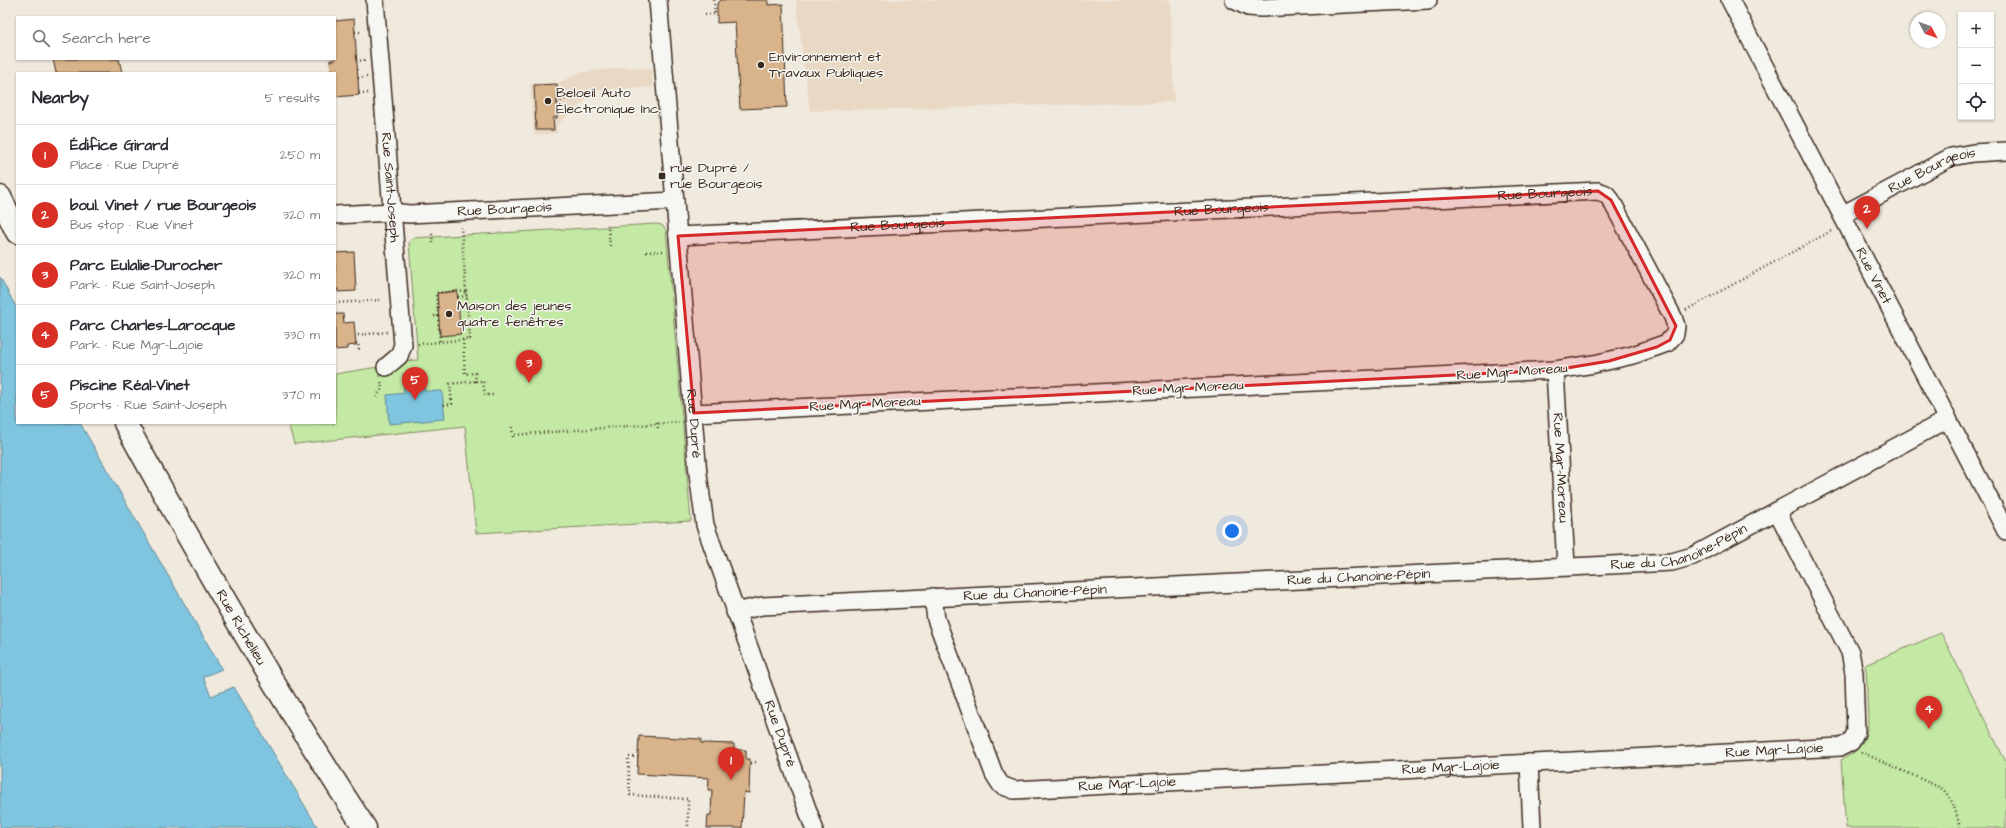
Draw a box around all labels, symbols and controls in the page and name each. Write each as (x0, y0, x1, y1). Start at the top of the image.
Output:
north arrow (1910, 12, 1946, 48)
map controls (1958, 12, 1994, 120)
button: + (1958, 12, 1994, 48)
search box (16, 16, 336, 60)
icon: search (30, 27, 52, 49)
text: Search here (62, 28, 151, 49)
place label: Environnement et Travaux Publiques (769, 47, 883, 83)
button: − (1958, 48, 1994, 84)
marker: Environnement et Travaux Publiques (756, 60, 766, 70)
place label: Beloeil Auto Électronique Inc. (556, 83, 661, 119)
button: locate (1958, 84, 1994, 120)
text: Nearby (32, 86, 89, 110)
text: 5 results (264, 89, 320, 107)
marker: Beloeil Auto Électronique Inc. (543, 96, 553, 106)
street label: Rue Saint-Joseph (376, 132, 405, 243)
text: Édifice Girard (70, 135, 168, 156)
street label: Rue Bourgeois (1885, 143, 1977, 199)
text: 1 (44, 146, 46, 164)
text: 250 m (280, 146, 320, 164)
text: Place · Rue Dupré (70, 156, 179, 174)
place label: rue Dupré / rue Bourgeois (670, 158, 763, 194)
marker: rue Dupré / rue Bourgeois (657, 171, 667, 181)
street label: Rue Bourgeois (1497, 181, 1593, 206)
text: boul. Vinet / rue Bourgeois (70, 195, 256, 216)
pin: 2 (1854, 196, 1880, 229)
street label: Rue Bourgeois (457, 197, 553, 222)
street label: Rue Bourgeois (1174, 197, 1269, 222)
text: 2 (41, 206, 49, 224)
text: 320 m (282, 206, 320, 224)
street label: Rue Bourgeois (850, 213, 946, 238)
text: Bus stop · Rue Vinet (70, 216, 193, 234)
street label: Rue Vinet (1850, 244, 1897, 308)
text: Parc Eulalie-Durocher (70, 255, 222, 276)
text: 3 (42, 266, 48, 284)
text: 320 m (282, 266, 320, 284)
text: Park · Rue Saint-Joseph (70, 276, 215, 294)
place label: Maison des jeunes quatre fenêtres (457, 296, 572, 332)
marker: Maison des jeunes quatre fenêtres (444, 309, 454, 319)
text: Parc Charles-Larocque (70, 315, 235, 336)
text: 4 (41, 326, 49, 344)
text: 330 m (283, 326, 320, 344)
text: Park · Rue Mgr-Lajoie (70, 336, 203, 354)
pin: 3 (516, 350, 542, 383)
street label: Rue Mgr Moreau (1456, 358, 1568, 386)
pin: 5 (402, 367, 428, 400)
text: Piscine Réal-Vinet (70, 375, 190, 396)
street label: Rue Mgr Moreau (1132, 375, 1244, 401)
text: 5 (40, 386, 50, 404)
text: 370 m (282, 386, 320, 404)
street label: Rue Dupré (681, 388, 707, 459)
street label: Rue Mgr Moreau (809, 391, 921, 417)
text: Sports · Rue Saint-Joseph (70, 396, 226, 414)
street label: Rue Mgr-Moreau (1547, 412, 1574, 523)
street label: Rue du Chanoine-Pépin (1610, 519, 1751, 575)
your location (1222, 521, 1242, 541)
street label: Rue du Chanoine-Pépin (1286, 564, 1431, 591)
street label: Rue du Chanoine-Pépin (963, 579, 1107, 606)
street label: Rue Richelieu (211, 586, 271, 669)
pin: 4 (1916, 696, 1942, 729)
street label: Rue Dupré (759, 698, 801, 770)
street label: Rue Mgr-Lajoie (1725, 738, 1824, 763)
pin: 1 (718, 747, 744, 780)
street label: Rue Mgr-Lajoie (1401, 755, 1501, 780)
street label: Rue Mgr-Lajoie (1078, 772, 1177, 797)

